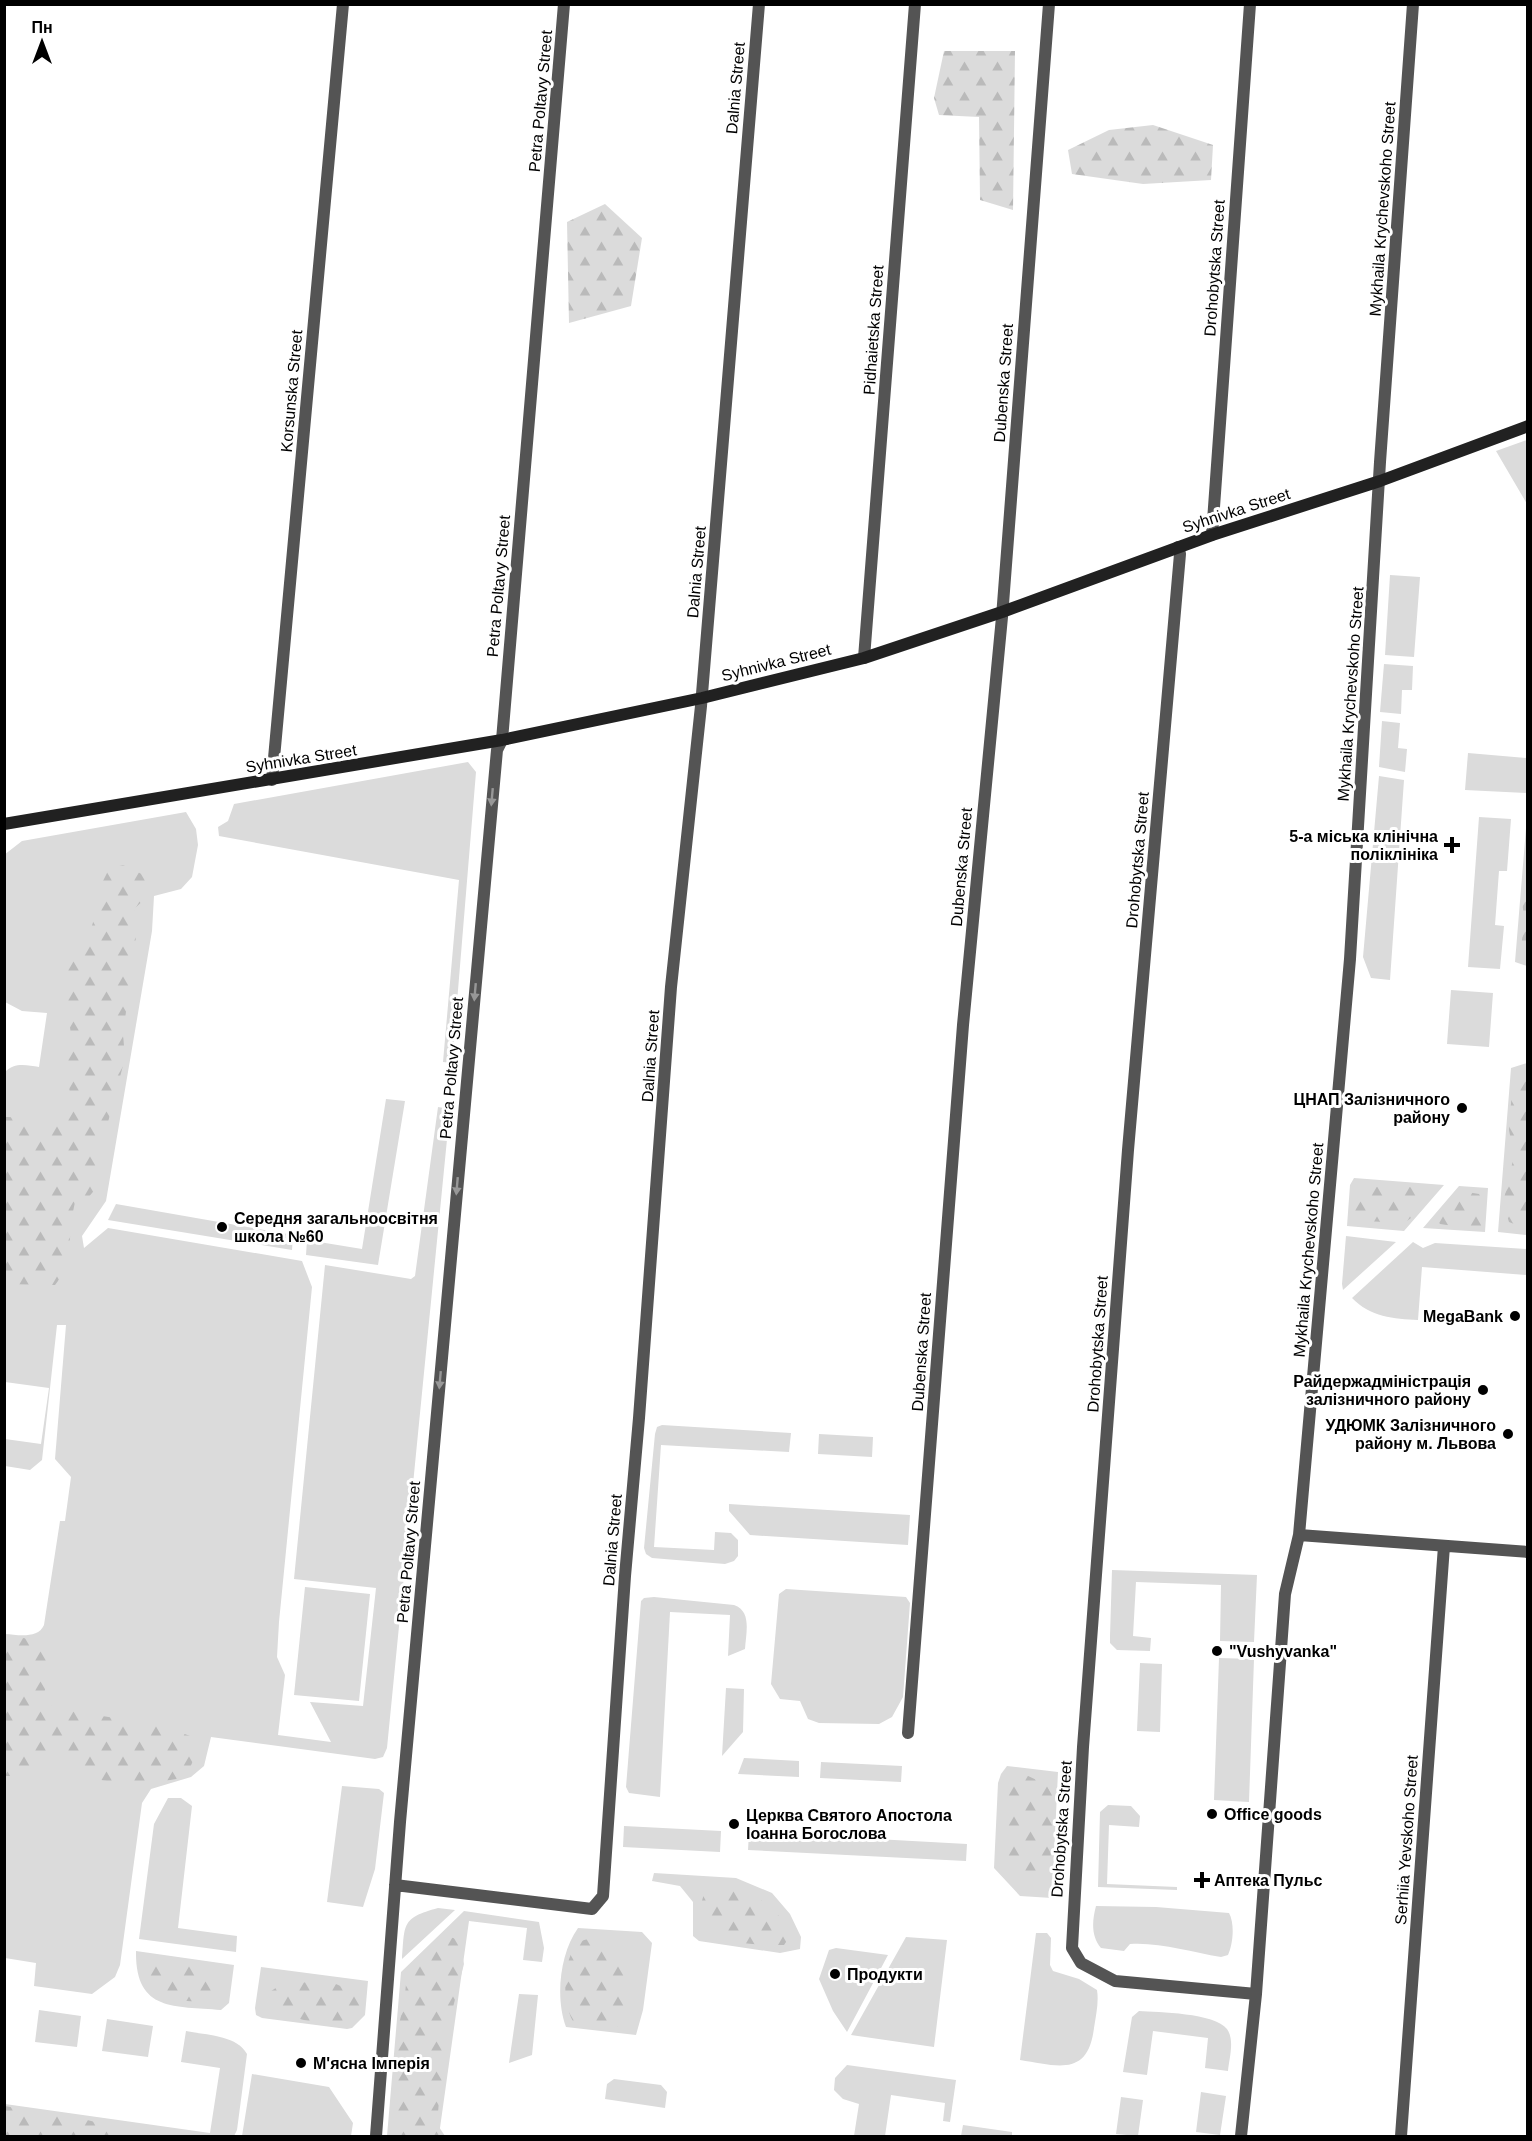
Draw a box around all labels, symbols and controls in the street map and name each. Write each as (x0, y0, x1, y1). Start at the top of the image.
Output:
north arrow (12, 12, 72, 72)
text: Пн (31, 19, 53, 36)
street label: Petra Poltavy Street (526, 29, 555, 173)
street label: Dalnia Street (723, 41, 748, 135)
street label: Mykhaila Krychevskoho Street (1367, 101, 1399, 317)
street label: Drohobytska Street (1201, 199, 1228, 337)
street label: Pidhaietska Street (860, 264, 887, 395)
street label: Dubenska Street (991, 322, 1016, 443)
street label: Korsunska Street (278, 329, 305, 453)
street label: Syhnivka Street (1180, 485, 1293, 536)
street label: Petra Poltavy Street (484, 514, 513, 658)
street label: Dalnia Street (684, 525, 709, 619)
street label: Mykhaila Krychevskoho Street (1335, 586, 1367, 802)
street label: Syhnivka Street (720, 641, 833, 684)
street label: Syhnivka Street (244, 741, 358, 776)
one-way arrow (487, 788, 497, 807)
street label: Drohobytska Street (1123, 791, 1152, 929)
street label: Dubenska Street (948, 806, 975, 927)
place label: 5-а міська клінічна поліклініка (1289, 828, 1438, 863)
marker: 5-а міська клінічна поліклініка (1443, 836, 1461, 854)
one-way arrow (470, 982, 480, 1001)
street label: Petra Poltavy Street (437, 996, 466, 1140)
street label: Dalnia Street (639, 1009, 662, 1103)
place label: ЦНАП Залізничного району (1294, 1091, 1450, 1126)
marker: ЦНАП Залізничного району (1455, 1101, 1469, 1115)
street label: Mykhaila Krychevskoho Street (1291, 1142, 1326, 1358)
one-way arrow (452, 1176, 462, 1195)
place label: Середня загальноосвітня школа №60 (234, 1210, 438, 1245)
marker: Середня загальноосвітня школа №60 (215, 1220, 229, 1234)
street label: Drohobytska Street (1084, 1275, 1111, 1413)
street label: Dubenska Street (909, 1291, 934, 1412)
place label: MegaBank (1423, 1308, 1503, 1325)
marker: MegaBank (1508, 1309, 1522, 1323)
one-way arrow (435, 1371, 445, 1390)
place label: Райдержадміністрація залізничного району (1293, 1373, 1471, 1408)
marker: Райдержадміністрація залізничного району (1476, 1383, 1490, 1397)
place label: УДЮМК Залізничного району м. Львова (1325, 1417, 1496, 1452)
marker: УДЮМК Залізничного району м. Львова (1501, 1427, 1515, 1441)
street label: Petra Poltavy Street (394, 1480, 423, 1624)
street label: Dalnia Street (600, 1493, 625, 1587)
place label: "Vushyvanka" (1229, 1643, 1337, 1660)
marker: "Vushyvanka" (1210, 1644, 1224, 1658)
street label: Serhiia Yevskoho Street (1392, 1754, 1421, 1925)
street label: Drohobytska Street (1048, 1760, 1075, 1898)
place label: Office goods (1224, 1806, 1322, 1823)
place label: Церква Святого Апостола Іоанна Богослова (746, 1807, 952, 1842)
marker: Office goods (1205, 1807, 1219, 1821)
marker: Церква Святого Апостола Іоанна Богослова (727, 1817, 741, 1831)
place label: Аптека Пульс (1214, 1872, 1322, 1889)
marker: Аптека Пульс (1195, 1873, 1209, 1887)
place label: Продукти (847, 1966, 923, 1983)
marker: Продукти (828, 1967, 842, 1981)
place label: М'ясна Імперія (313, 2055, 430, 2072)
marker: М'ясна Імперія (294, 2056, 308, 2070)

